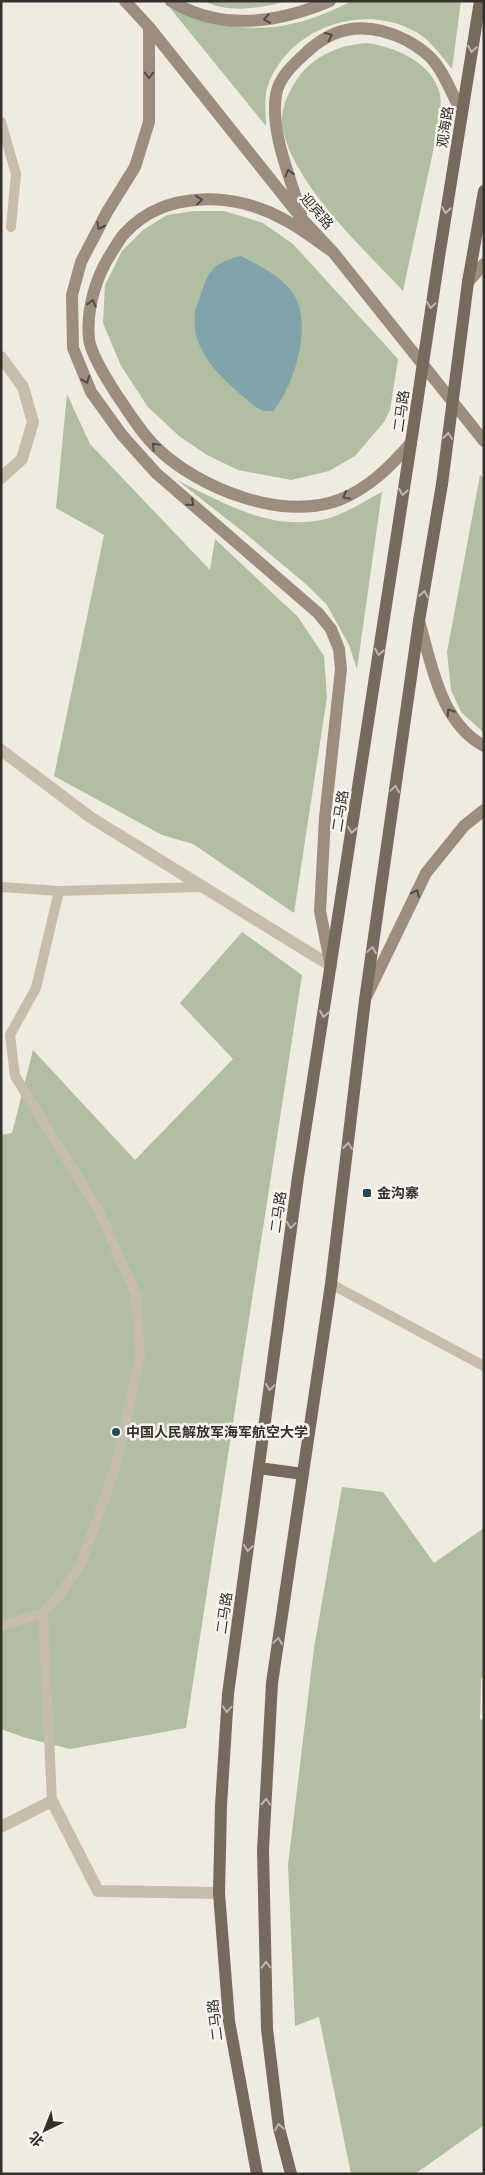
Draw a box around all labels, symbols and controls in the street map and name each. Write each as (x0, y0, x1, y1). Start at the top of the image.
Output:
one-way arrow (262, 13, 271, 23)
one-way arrow (324, 32, 333, 42)
one-way arrow (468, 45, 478, 54)
one-way arrow (144, 72, 154, 80)
street label: 观海路 (434, 105, 457, 149)
one-way arrow (285, 169, 295, 178)
street label: 迎宾路 (296, 190, 337, 233)
one-way arrow (196, 194, 204, 205)
one-way arrow (442, 205, 452, 214)
one-way arrow (96, 221, 106, 230)
one-way arrow (86, 299, 97, 308)
one-way arrow (427, 301, 437, 310)
one-way arrow (80, 375, 90, 384)
street label: 二马路 (390, 389, 413, 433)
one-way arrow (442, 431, 453, 439)
one-way arrow (152, 442, 161, 451)
one-way arrow (399, 487, 409, 496)
one-way arrow (343, 489, 352, 499)
one-way arrow (185, 497, 194, 506)
one-way arrow (418, 589, 428, 598)
one-way arrow (374, 649, 385, 657)
one-way arrow (447, 708, 456, 718)
one-way arrow (389, 785, 400, 793)
street label: 二马路 (329, 789, 352, 833)
one-way arrow (347, 827, 358, 835)
one-way arrow (410, 889, 420, 898)
one-way arrow (366, 946, 377, 954)
one-way arrow (319, 1010, 329, 1019)
one-way arrow (342, 1142, 353, 1150)
place label: 金沟寨 (377, 1185, 419, 1202)
marker: 金沟寨 (361, 1187, 373, 1199)
street label: 二马路 (267, 1190, 290, 1234)
one-way arrow (287, 1221, 297, 1230)
one-way arrow (265, 1382, 275, 1391)
place label: 中国人民解放军海军航空大学 (126, 1424, 308, 1441)
marker: 中国人民解放军海军航空大学 (110, 1426, 122, 1438)
one-way arrow (243, 1544, 254, 1552)
street label: 二马路 (213, 1591, 236, 1635)
one-way arrow (273, 1636, 283, 1645)
one-way arrow (222, 1705, 233, 1713)
one-way arrow (260, 1798, 271, 1806)
one-way arrow (260, 1961, 271, 1969)
street label: 二马路 (205, 1998, 226, 2042)
north arrow (20, 2105, 70, 2155)
one-way arrow (275, 2122, 285, 2131)
text: 北 (26, 2128, 47, 2150)

